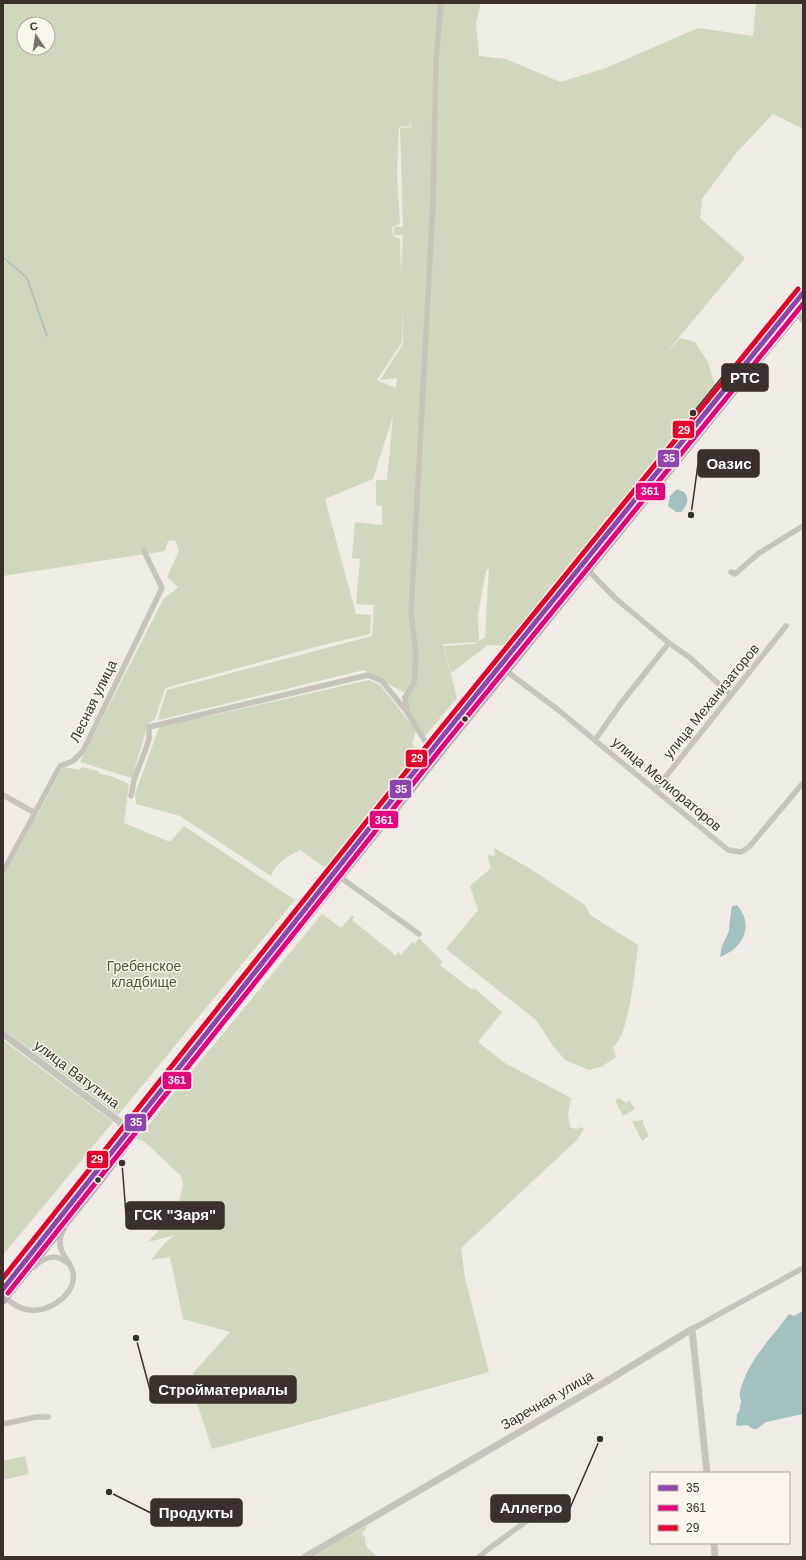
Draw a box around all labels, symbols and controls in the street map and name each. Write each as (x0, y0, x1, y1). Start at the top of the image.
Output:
north arrow (16, 16, 56, 56)
text: С (29, 20, 39, 33)
callout: РТС (722, 364, 768, 391)
text: РТС (730, 369, 760, 386)
line badge: 29 (672, 420, 695, 439)
text: 29 (678, 424, 690, 436)
line badge: 35 (657, 449, 680, 468)
callout: Оазис (698, 450, 759, 477)
text: 35 (663, 452, 675, 464)
text: Оазис (706, 455, 752, 472)
line badge: 361 (635, 482, 666, 501)
text: 361 (641, 485, 659, 497)
street label: улица Механизаторов (660, 640, 762, 762)
street label: Лесная улица (66, 657, 120, 745)
unlabelled marker (460, 714, 470, 724)
street label: улица Мелиораторов (609, 734, 725, 834)
line badge: 29 (405, 749, 428, 768)
text: 29 (411, 752, 423, 764)
line badge: 35 (389, 779, 412, 799)
text: 35 (395, 783, 407, 795)
line badge: 361 (369, 810, 399, 829)
text: 361 (375, 814, 393, 826)
park label: Гребенское кладбище (107, 958, 181, 990)
street label: улица Ватутина (31, 1037, 123, 1111)
line badge: 361 (162, 1071, 192, 1090)
text: 361 (168, 1074, 186, 1086)
line badge: 35 (124, 1113, 147, 1132)
text: 35 (130, 1116, 142, 1128)
line badge: 29 (86, 1150, 109, 1169)
text: 29 (91, 1153, 103, 1165)
unlabelled marker (93, 1175, 103, 1185)
callout: ГСК "Заря" (126, 1202, 224, 1229)
text: ГСК "Заря" (134, 1206, 216, 1223)
street label: Заречная улица (498, 1367, 596, 1433)
callout: Стройматериалы (150, 1376, 296, 1403)
text: Стройматериалы (158, 1381, 288, 1398)
legend (650, 1472, 790, 1544)
text: 35 (686, 1481, 700, 1495)
callout: Аллегро (491, 1495, 570, 1522)
callout: Продукты (151, 1499, 242, 1526)
text: Аллегро (500, 1499, 562, 1516)
text: 361 (686, 1501, 706, 1515)
text: Продукты (159, 1504, 233, 1521)
text: 29 (686, 1521, 700, 1535)

